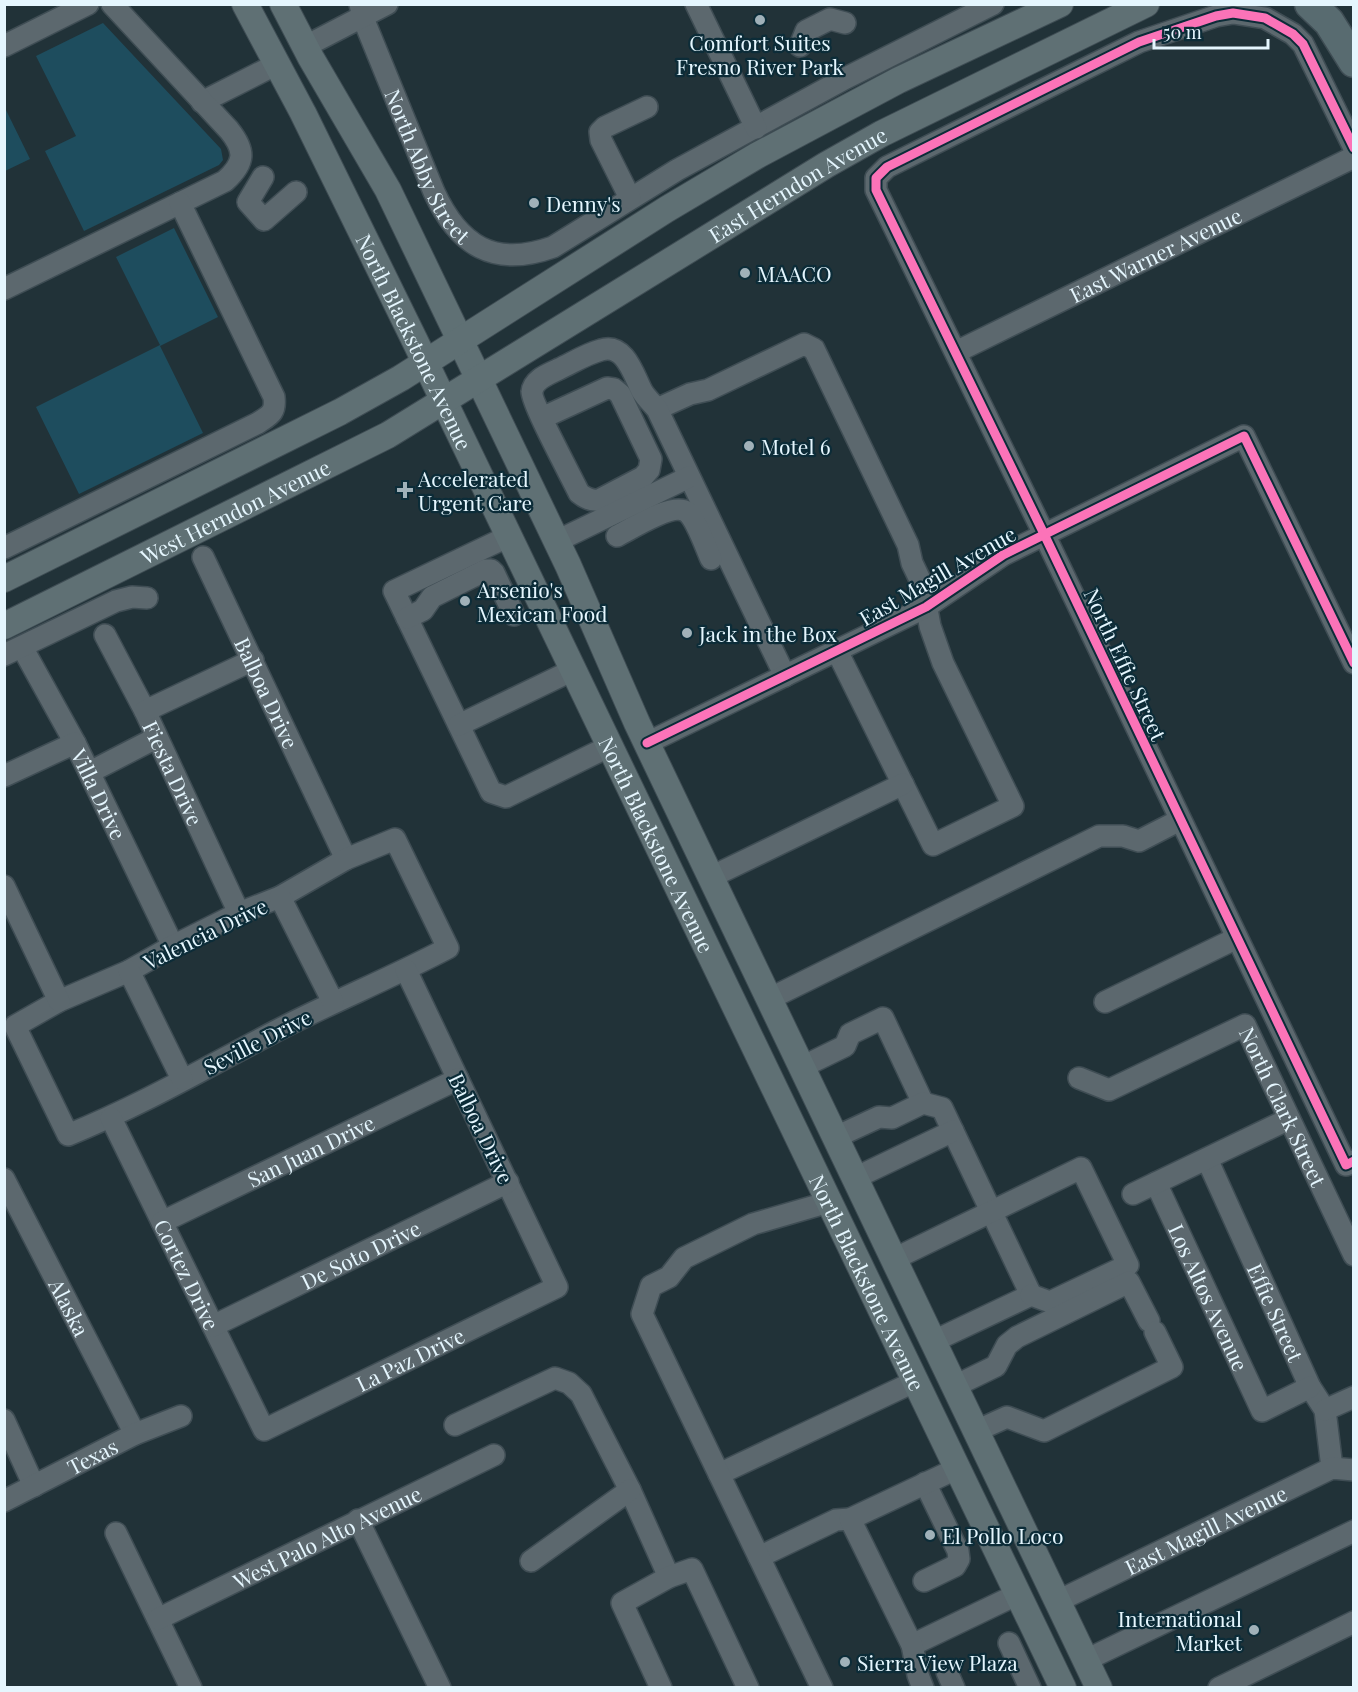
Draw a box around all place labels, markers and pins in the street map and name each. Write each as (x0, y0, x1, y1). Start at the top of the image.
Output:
marker: Comfort Suites Fresno River Park (753, 13, 767, 27)
place label: Comfort Suites Fresno River Park (676, 28, 844, 80)
place label: Denny's (546, 189, 621, 217)
marker: Denny's (527, 196, 541, 210)
place label: MAACO (757, 259, 832, 287)
marker: MAACO (738, 266, 752, 280)
place label: Motel 6 (761, 432, 831, 460)
marker: Motel 6 (742, 439, 756, 453)
place label: Accelerated Urgent Care (417, 464, 532, 516)
marker: Accelerated Urgent Care (396, 481, 414, 499)
place label: Arsenio's Mexican Food (476, 575, 607, 627)
marker: Arsenio's Mexican Food (458, 594, 472, 608)
place label: Jack in the Box (698, 619, 837, 647)
marker: Jack in the Box (680, 626, 694, 640)
place label: El Pollo Loco (942, 1521, 1064, 1549)
marker: El Pollo Loco (923, 1528, 937, 1542)
place label: International Market (1118, 1604, 1243, 1656)
marker: International Market (1247, 1623, 1261, 1637)
place label: Sierra View Plaza (857, 1648, 1018, 1676)
marker: Sierra View Plaza (838, 1655, 852, 1669)

